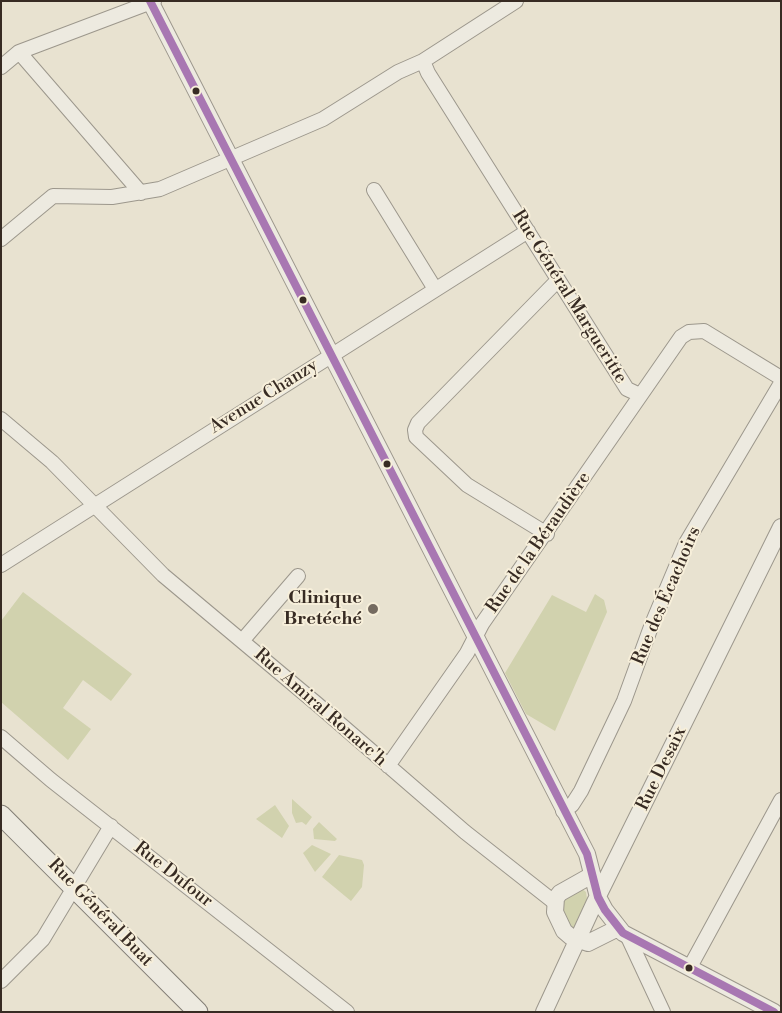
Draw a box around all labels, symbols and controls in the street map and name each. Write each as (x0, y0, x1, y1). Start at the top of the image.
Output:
unlabelled marker (191, 86, 201, 96)
street label: Rue Général Margueritte (507, 206, 631, 388)
unlabelled marker (298, 295, 308, 305)
street label: Avenue Chanzy (206, 355, 322, 439)
unlabelled marker (382, 459, 392, 469)
street label: Rue de la Béraudière (482, 468, 596, 618)
street label: Rue des Écachoirs (628, 523, 706, 669)
place label: Clinique Bretéché (284, 588, 362, 630)
marker: Clinique Bretéché (366, 602, 380, 616)
street label: Rue Amiral Ronarc'h (249, 644, 391, 772)
street label: Rue Desaix (632, 724, 692, 814)
street label: Rue Dufour (129, 838, 217, 912)
street label: Rue Général Buat (43, 854, 157, 972)
unlabelled marker (684, 963, 694, 973)

